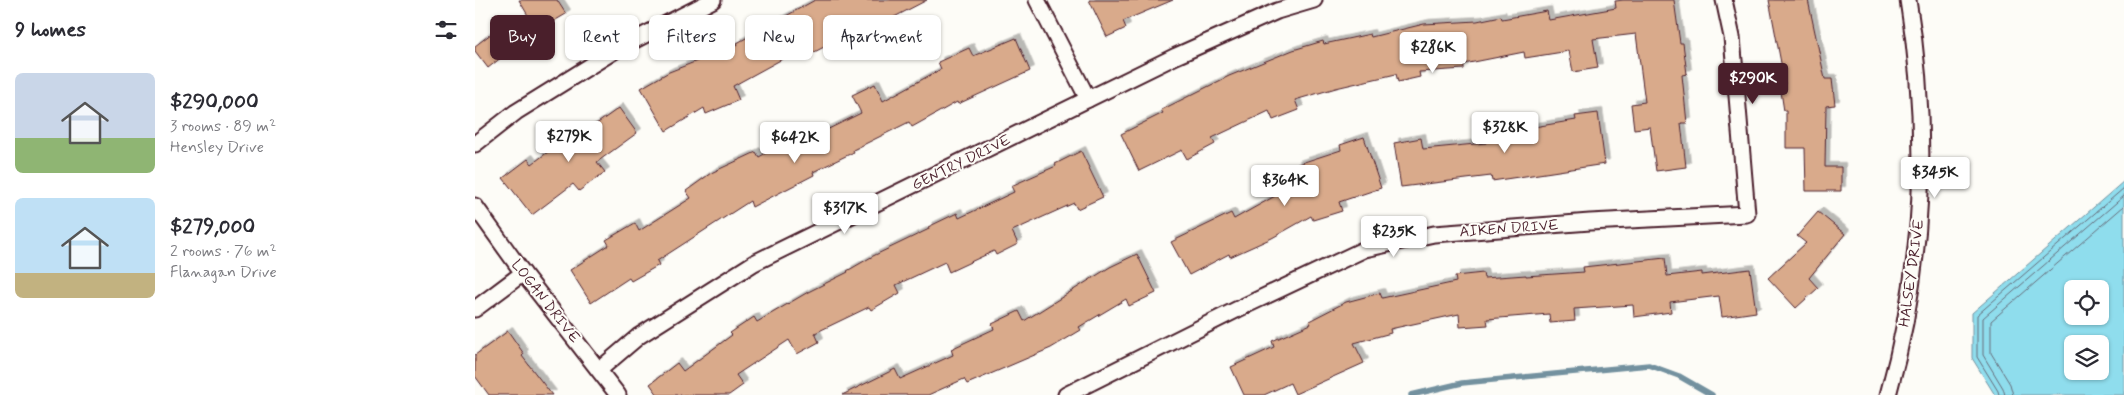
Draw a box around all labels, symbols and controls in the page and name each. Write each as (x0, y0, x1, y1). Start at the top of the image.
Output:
chip: Buy (490, 15, 555, 60)
chip: Rent (565, 15, 639, 60)
chip: Filters (649, 15, 735, 60)
chip: New (745, 15, 813, 60)
chip: Apartment (823, 15, 941, 60)
text: 9 homes (15, 16, 86, 44)
icon: filters (432, 16, 460, 44)
pin: $286K (1398, 32, 1468, 74)
text: $286K (1411, 37, 1455, 58)
pin: $290K (1718, 62, 1788, 105)
text: $290K (1729, 68, 1777, 89)
text: $290,000 (170, 88, 259, 116)
icon: home (55, 93, 115, 153)
pin: $328K (1470, 112, 1540, 154)
text: 3 rooms · 89 m² (170, 116, 276, 137)
text: $328K (1482, 117, 1528, 138)
pin: $279K (534, 120, 604, 163)
pin: $642K (760, 121, 830, 164)
text: $279K (546, 126, 592, 147)
text: $642K (771, 127, 819, 148)
street label: GENTRY DRIVE (909, 130, 1015, 196)
text: Hensley Drive (170, 137, 264, 158)
pin: $345K (1900, 156, 1970, 199)
text: $345K (1912, 162, 1958, 183)
pin: $364K (1250, 164, 1320, 207)
text: $364K (1262, 170, 1308, 191)
pin: $317K (810, 192, 880, 235)
text: $317K (823, 198, 867, 219)
text: $279,000 (170, 213, 255, 241)
pin: $235K (1359, 216, 1429, 258)
street label: AIKEN DRIVE (1459, 216, 1560, 242)
icon: home (55, 218, 115, 278)
street label: HALSEY DRIVE (1895, 218, 1929, 328)
text: $235K (1372, 221, 1416, 242)
text: 2 rooms · 76 m² (170, 241, 277, 262)
street label: LOGAN DRIVE (506, 256, 584, 348)
text: Flanagan Drive (170, 262, 277, 283)
map controls (2064, 280, 2109, 380)
button: locate (2064, 280, 2109, 325)
button: layers (2064, 335, 2109, 380)

